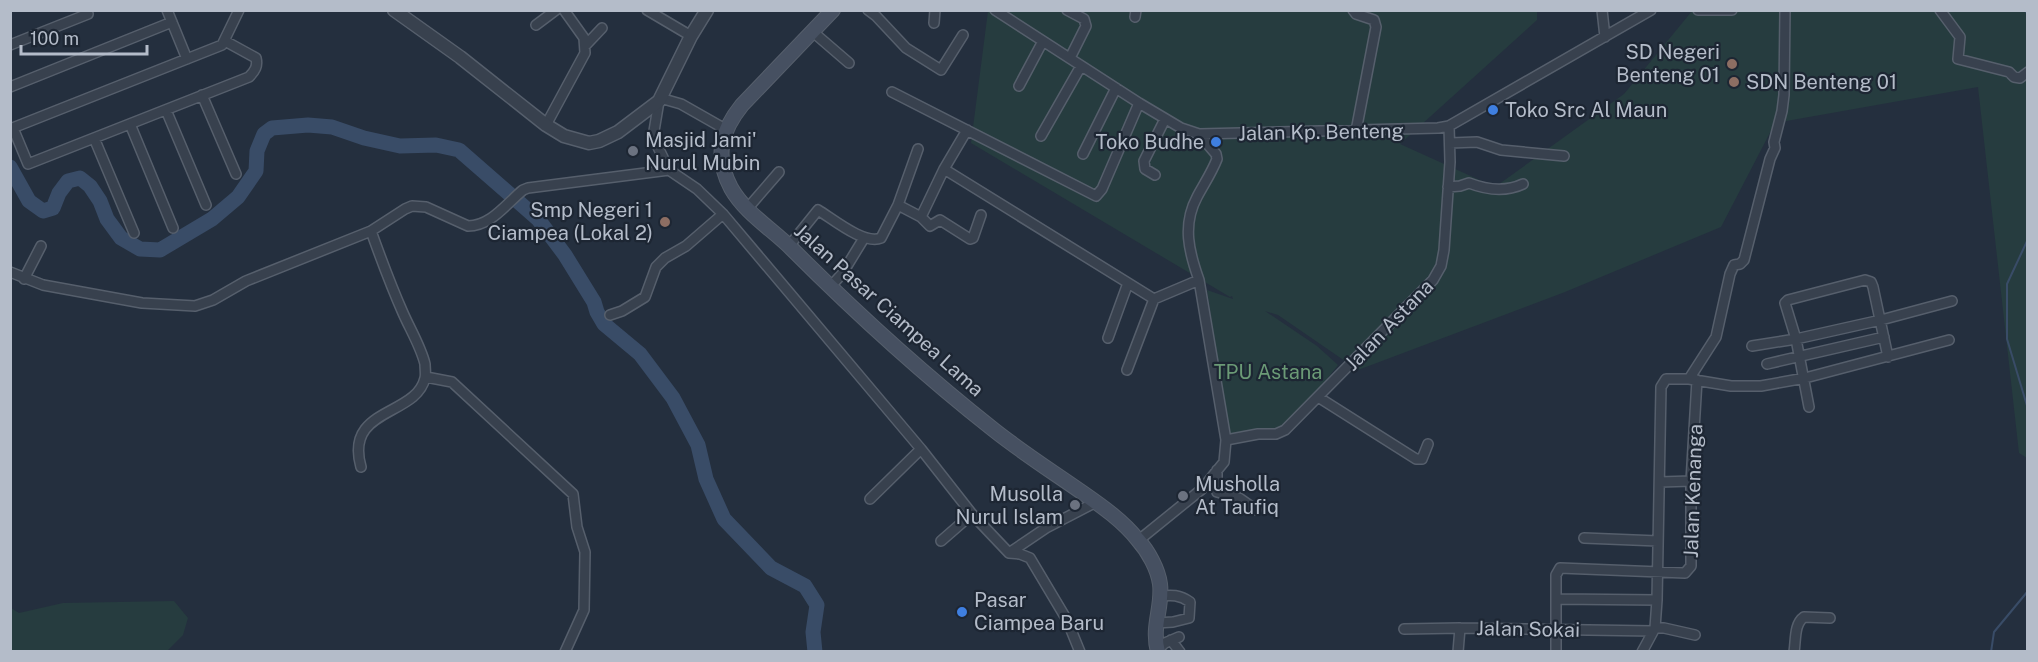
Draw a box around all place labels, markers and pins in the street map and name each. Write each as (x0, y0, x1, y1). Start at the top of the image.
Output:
place label: SD Negeri Benteng 01 (1616, 40, 1720, 87)
marker: SD Negeri Benteng 01 (1725, 57, 1739, 71)
place label: SDN Benteng 01 (1746, 70, 1897, 94)
marker: SDN Benteng 01 (1727, 75, 1741, 89)
place label: Toko Src Al Maun (1505, 98, 1667, 122)
marker: Toko Src Al Maun (1486, 103, 1500, 117)
place label: Masjid Jami' Nurul Mubin (645, 128, 760, 175)
place label: Toko Budhe (1095, 130, 1204, 154)
marker: Toko Budhe (1209, 135, 1223, 149)
marker: Masjid Jami' Nurul Mubin (626, 144, 640, 158)
place label: Smp Negeri 1 Ciampea (Lokal 2) (487, 198, 653, 245)
marker: Smp Negeri 1 Ciampea (Lokal 2) (658, 215, 672, 229)
place label: Musholla At Taufiq (1195, 472, 1280, 519)
place label: Musolla Nurul Islam (956, 482, 1063, 529)
marker: Musholla At Taufiq (1176, 489, 1190, 503)
marker: Musolla Nurul Islam (1068, 498, 1082, 512)
place label: Pasar Ciampea Baru (974, 588, 1104, 635)
marker: Pasar Ciampea Baru (955, 605, 969, 619)

